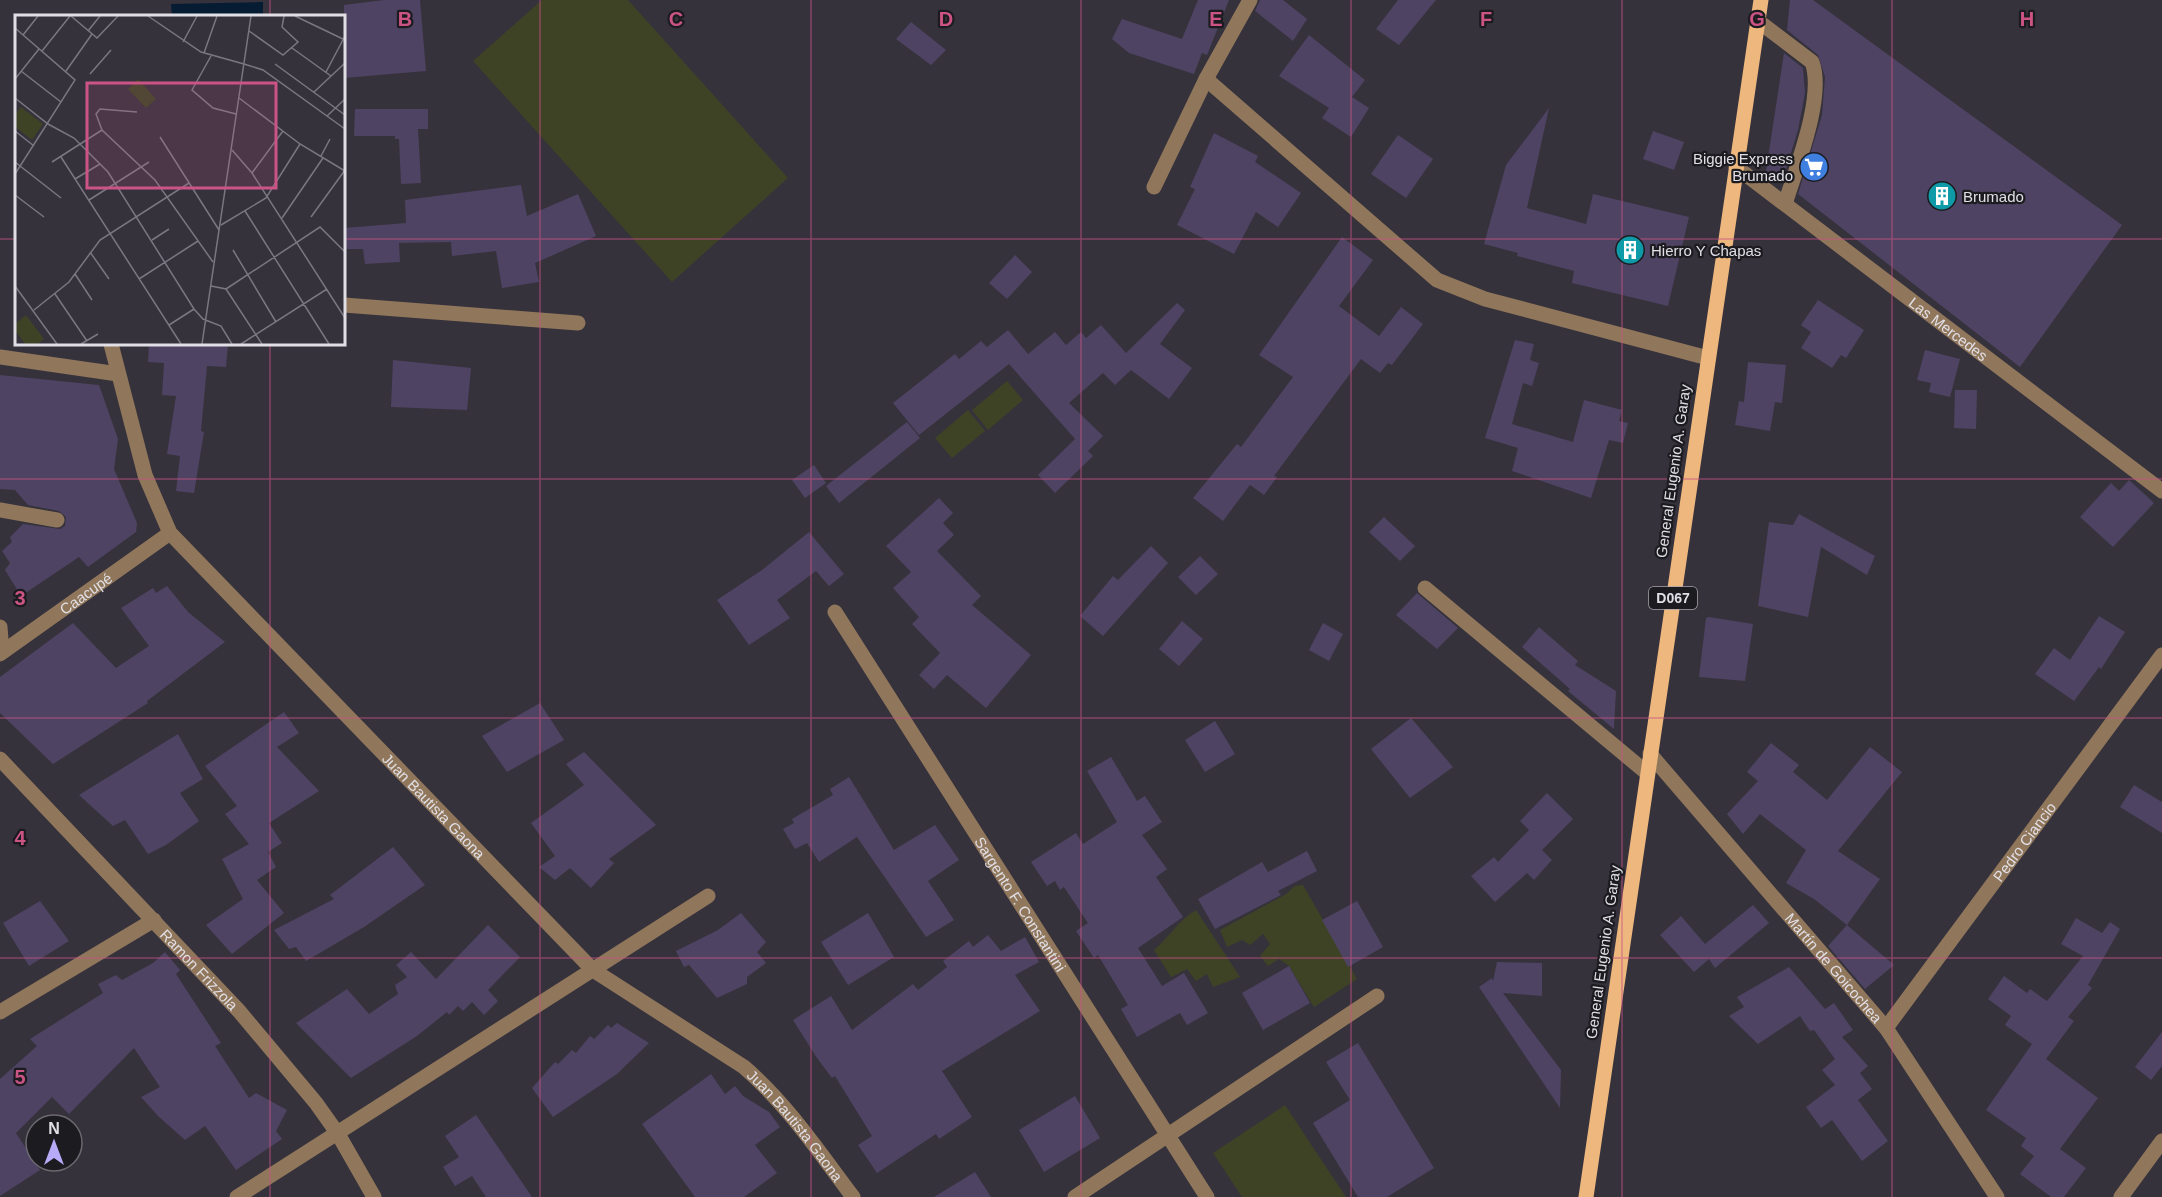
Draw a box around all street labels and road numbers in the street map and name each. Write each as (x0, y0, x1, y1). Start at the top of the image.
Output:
street label: Las Mercedes (1906, 293, 1991, 364)
street label: General Eugenio A. Garay (1652, 383, 1694, 559)
street label: Caacupé (56, 569, 115, 617)
road number: D067 (1649, 587, 1697, 609)
street label: Juan Bautista Gaona (379, 749, 489, 862)
street label: Pedro Ciancio (1989, 799, 2059, 884)
street label: Sargento F. Constantini (972, 834, 1070, 974)
street label: General Eugenio A. Garay (1582, 864, 1624, 1040)
street label: Martín de Goicochea (1782, 909, 1886, 1026)
street label: Ramon Frizzola (157, 925, 242, 1014)
street label: Juan Bautista Gaona (744, 1066, 847, 1185)

